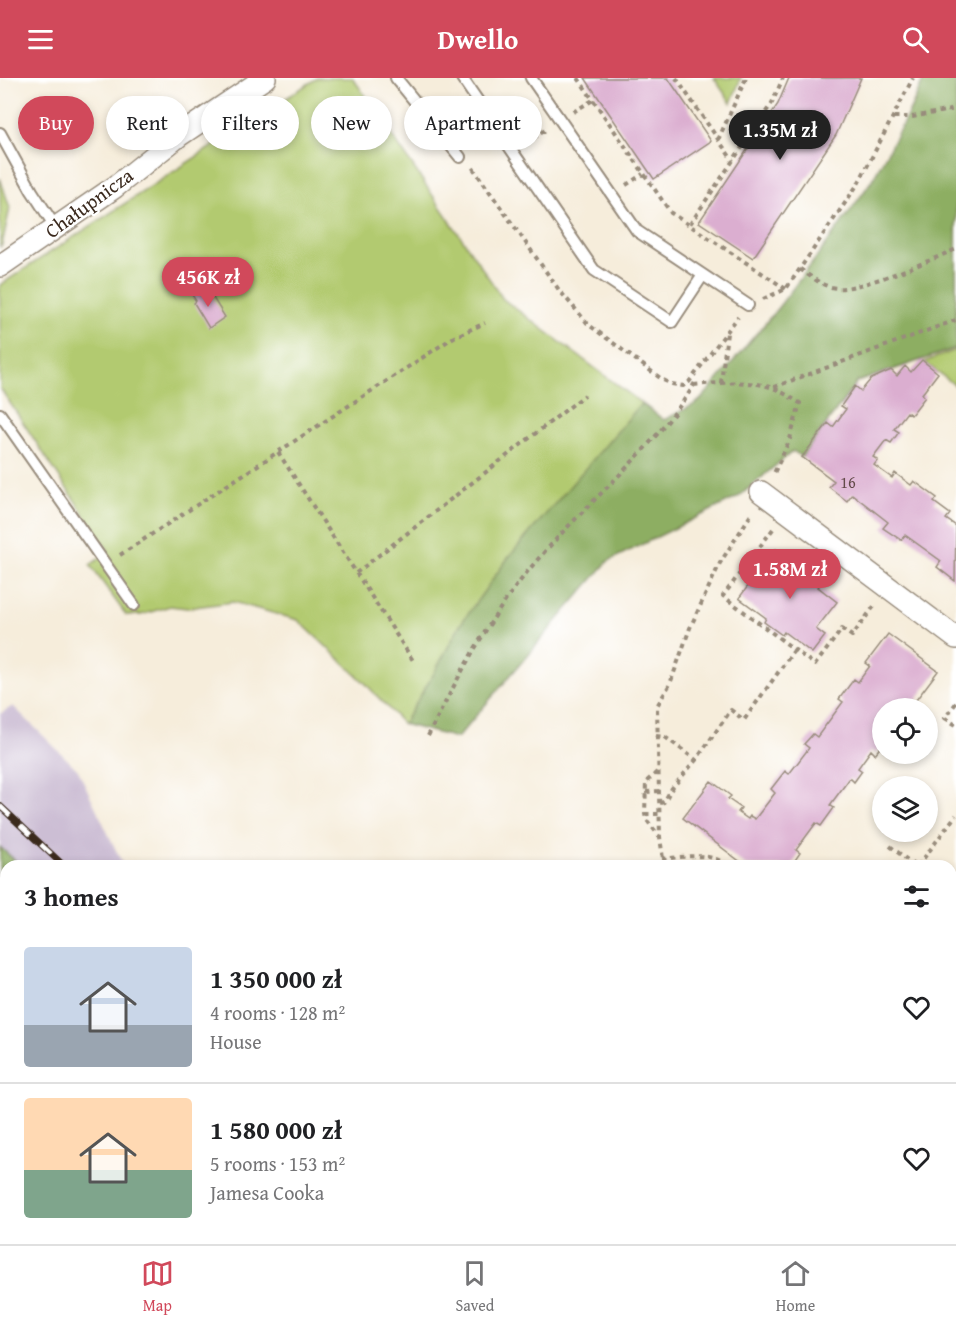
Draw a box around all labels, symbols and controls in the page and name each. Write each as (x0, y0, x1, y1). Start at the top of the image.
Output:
text: Dwello (438, 19, 518, 59)
icon: menu (24, 23, 57, 56)
icon: search (899, 23, 932, 56)
chip: Buy (18, 96, 94, 150)
chip: Rent (106, 96, 189, 150)
chip: Filters (201, 96, 299, 150)
chip: New (311, 96, 392, 150)
chip: Apartment (404, 96, 542, 150)
pin: 1.35M zł (718, 110, 842, 161)
text: 1.35M zł (743, 115, 817, 144)
street label: Chałupnicza (39, 160, 139, 245)
pin: 456K zł (153, 257, 263, 308)
text: 456K zł (176, 262, 240, 291)
house number: 16 (840, 470, 856, 494)
pin: 1.58M zł (728, 549, 852, 600)
text: 1.58M zł (753, 554, 827, 583)
map controls (872, 698, 938, 842)
button: locate (872, 698, 938, 764)
button: layers (872, 776, 938, 842)
text: 3 homes (24, 877, 119, 916)
icon: filters (900, 880, 933, 913)
text: 1 350 000 zł (210, 959, 342, 998)
icon: home (72, 971, 144, 1043)
icon: heart (900, 991, 933, 1024)
text: 4 rooms · 128 m² (210, 998, 345, 1027)
text: House (210, 1027, 262, 1056)
text: 1 580 000 zł (210, 1110, 342, 1149)
icon: home (72, 1122, 144, 1194)
icon: heart (900, 1142, 933, 1175)
text: 5 rooms · 153 m² (210, 1149, 345, 1178)
text: Jamesa Cooka (210, 1178, 324, 1207)
tab: Map (141, 1257, 174, 1317)
tab: Saved (455, 1257, 494, 1317)
tab: Home (776, 1257, 815, 1317)

